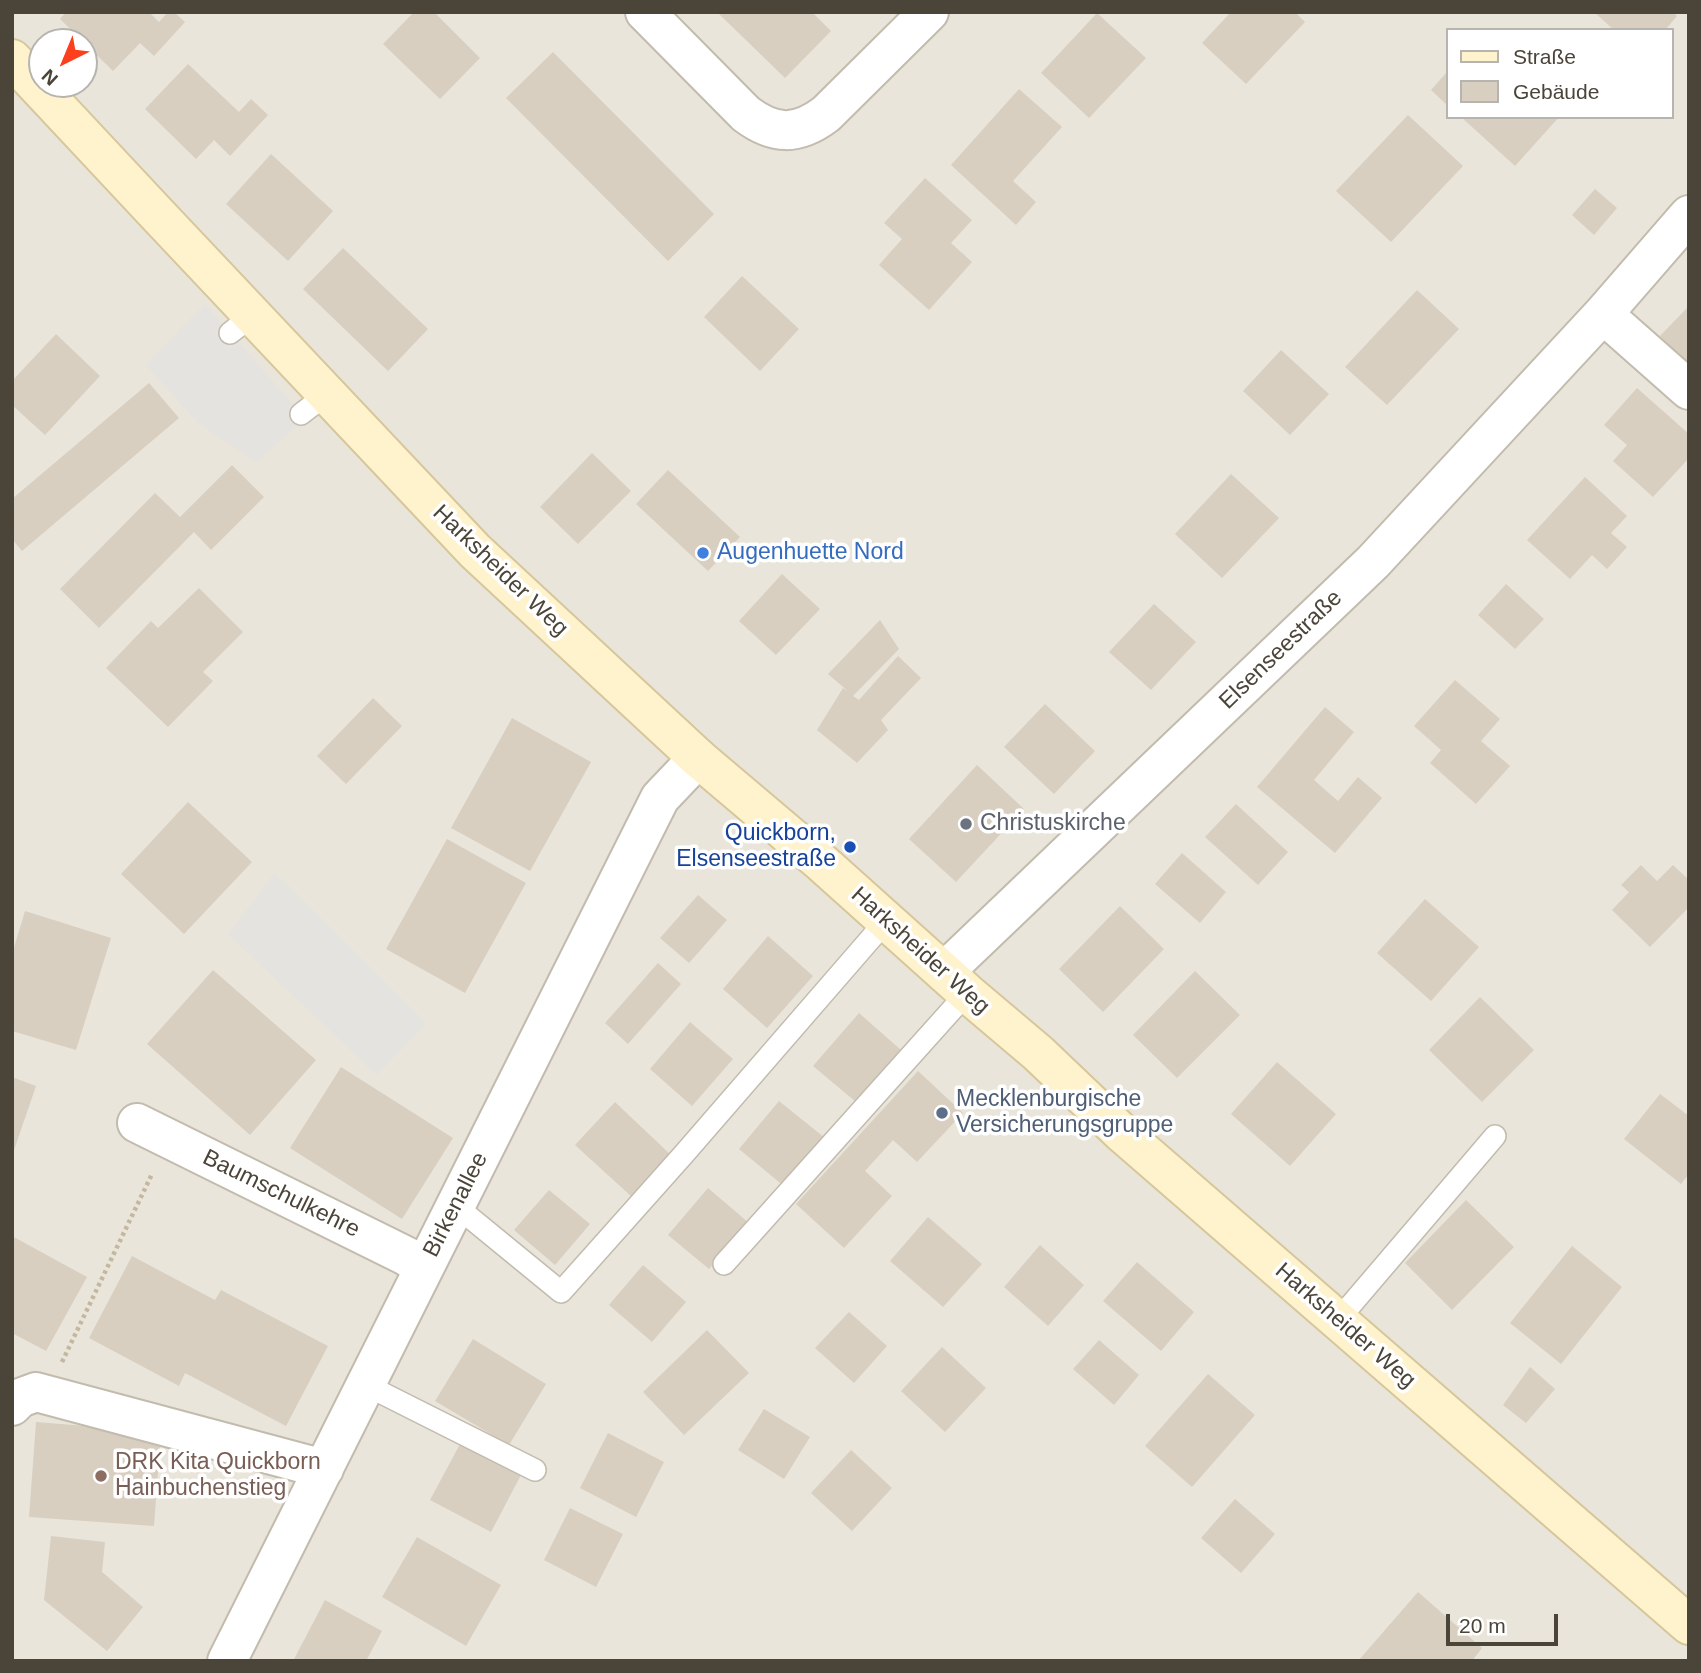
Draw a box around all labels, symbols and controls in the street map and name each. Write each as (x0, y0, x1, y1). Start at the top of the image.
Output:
north arrow (28, 28, 98, 98)
legend (1446, 28, 1673, 119)
text: Straße (1513, 45, 1576, 68)
text: N (38, 65, 62, 90)
text: Gebäude (1513, 80, 1599, 103)
street label: Harksheider Weg (427, 500, 573, 642)
place label: Augenhuette Nord (717, 539, 904, 567)
marker: Augenhuette Nord (695, 545, 711, 561)
street label: Elsenseestraße (1214, 585, 1348, 715)
place label: Christuskirche (980, 810, 1126, 838)
marker: Christuskirche (958, 816, 974, 832)
place label: Quickborn, Elsenseestraße (676, 820, 836, 874)
marker: Quickborn, Elsenseestraße (842, 839, 858, 855)
street label: Harksheider Weg (845, 881, 995, 1021)
place label: Mecklenburgische Versicherungsgruppe (956, 1086, 1173, 1140)
marker: Mecklenburgische Versicherungsgruppe (934, 1105, 950, 1121)
street label: Baumschulkehre (198, 1144, 364, 1244)
street label: Birkenallee (418, 1148, 494, 1262)
street label: Harksheider Weg (1269, 1257, 1421, 1395)
place label: DRK Kita Quickborn Hainbuchenstieg (115, 1449, 321, 1503)
marker: DRK Kita Quickborn Hainbuchenstieg (93, 1468, 109, 1484)
scale bar (1449, 1600, 1561, 1644)
text: 20 m (1459, 1614, 1506, 1637)

